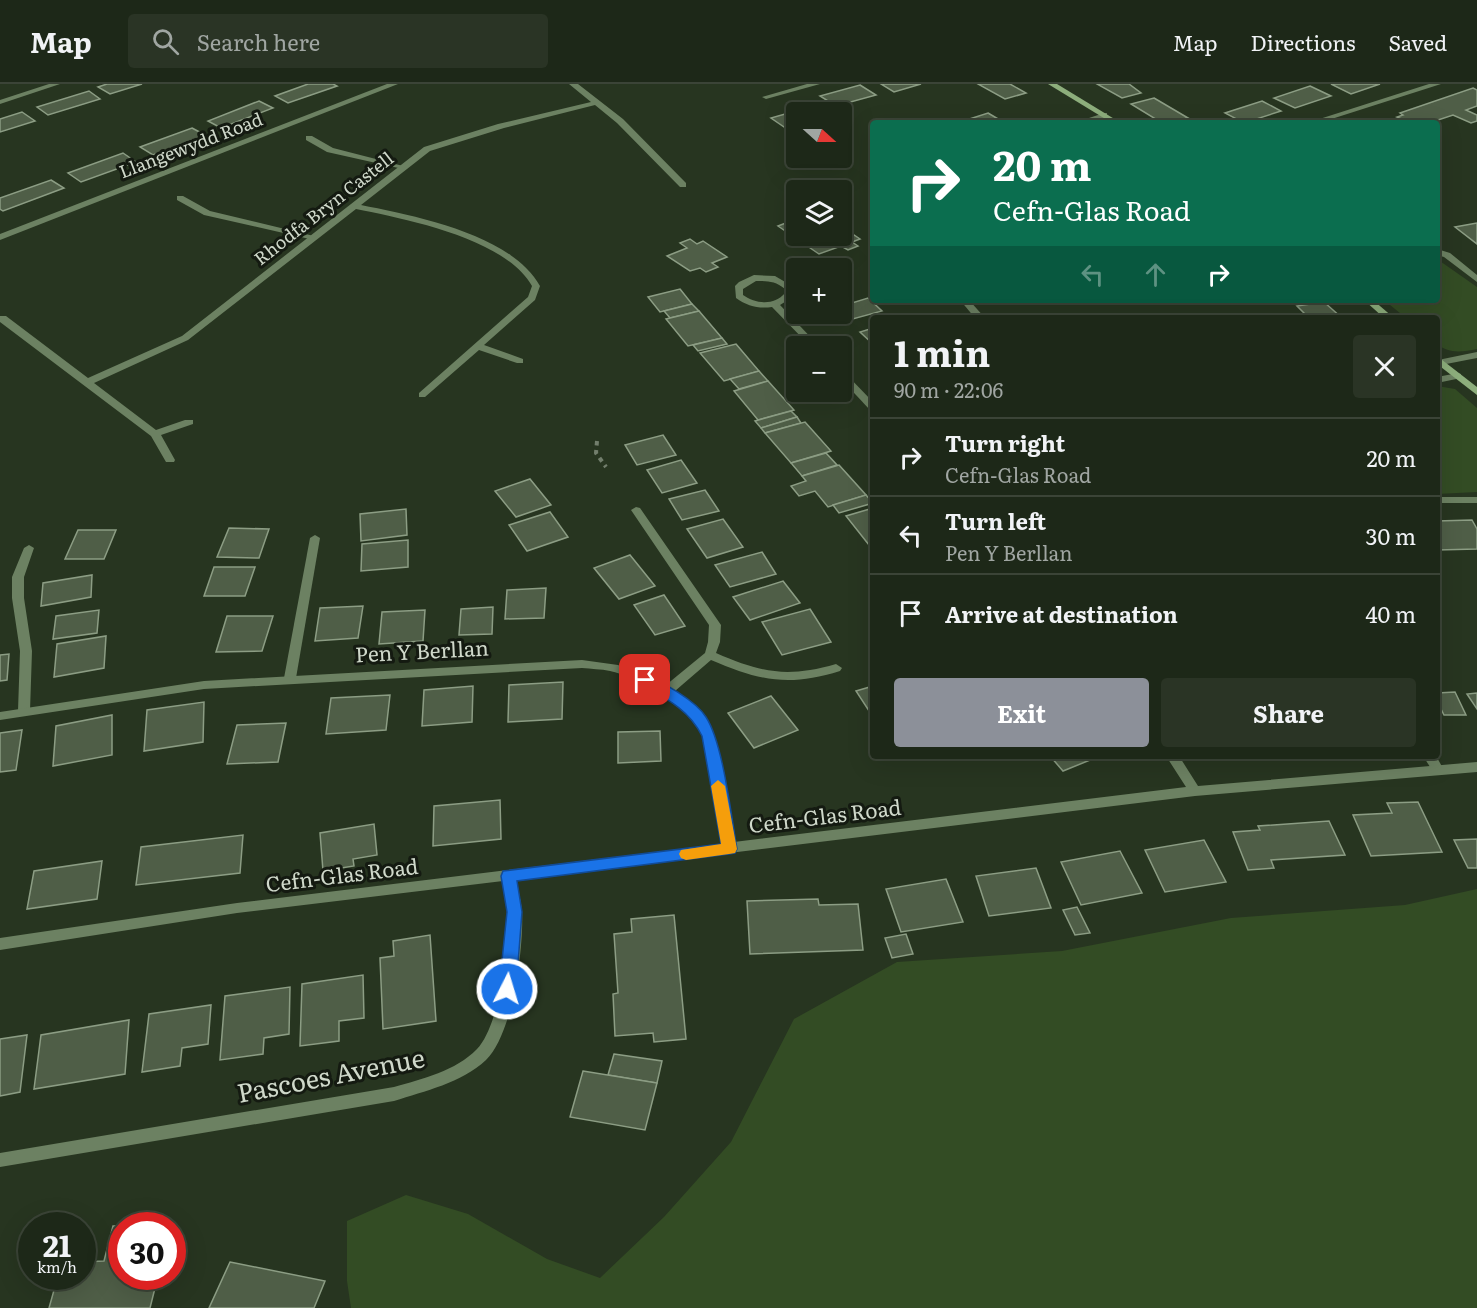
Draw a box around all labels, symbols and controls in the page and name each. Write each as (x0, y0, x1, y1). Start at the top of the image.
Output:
search box (128, 14, 548, 68)
text: Map (30, 20, 92, 62)
icon: search (149, 25, 182, 58)
text: Search here (197, 25, 320, 58)
text: Map (1173, 26, 1218, 57)
text: Directions (1251, 26, 1356, 57)
text: Saved (1389, 26, 1447, 57)
north arrow (786, 102, 852, 168)
map controls (786, 102, 852, 402)
street label: Llangewydd Road (115, 105, 266, 184)
text: 20 m (993, 132, 1092, 194)
icon: right (894, 144, 972, 222)
street label: Rhodfa Bryn Castell (247, 145, 399, 271)
button: layers (786, 180, 852, 246)
text: Cefn-Glas Road (993, 189, 1190, 229)
button: + (786, 258, 852, 324)
icon: left (1076, 258, 1109, 291)
icon: ahead (1139, 258, 1172, 291)
icon: right (1202, 258, 1235, 291)
text: 1 min (894, 325, 990, 378)
button: close (1353, 335, 1416, 398)
button: − (786, 336, 852, 402)
text: 90 m · 22:06 (894, 374, 1003, 404)
text: Turn right (945, 426, 1065, 459)
icon: right (894, 441, 927, 474)
text: 20 m (1366, 441, 1416, 474)
text: Cefn-Glas Road (945, 459, 1091, 489)
text: Turn left (945, 504, 1046, 537)
icon: left (894, 519, 927, 552)
text: 30 m (1366, 519, 1416, 552)
text: Pen Y Berllan (945, 537, 1072, 567)
icon: arrive (894, 597, 927, 630)
text: Arrive at destination (945, 597, 1178, 630)
text: 40 m (1365, 597, 1416, 630)
street label: Pen Y Berllan (354, 631, 490, 668)
pin (619, 654, 670, 705)
icon: arrive (628, 663, 661, 696)
button: Exit (894, 678, 1149, 747)
button: Share (1161, 678, 1416, 747)
street label: Cefn-Glas Road (747, 790, 903, 839)
street label: Cefn-Glas Road (264, 849, 420, 898)
position arrow (475, 957, 539, 1021)
street label: Pascoes Avenue (233, 1036, 428, 1111)
speed limit sign: 30 (108, 1212, 186, 1290)
text: 21 (43, 1222, 71, 1266)
text: km/h (37, 1255, 77, 1278)

